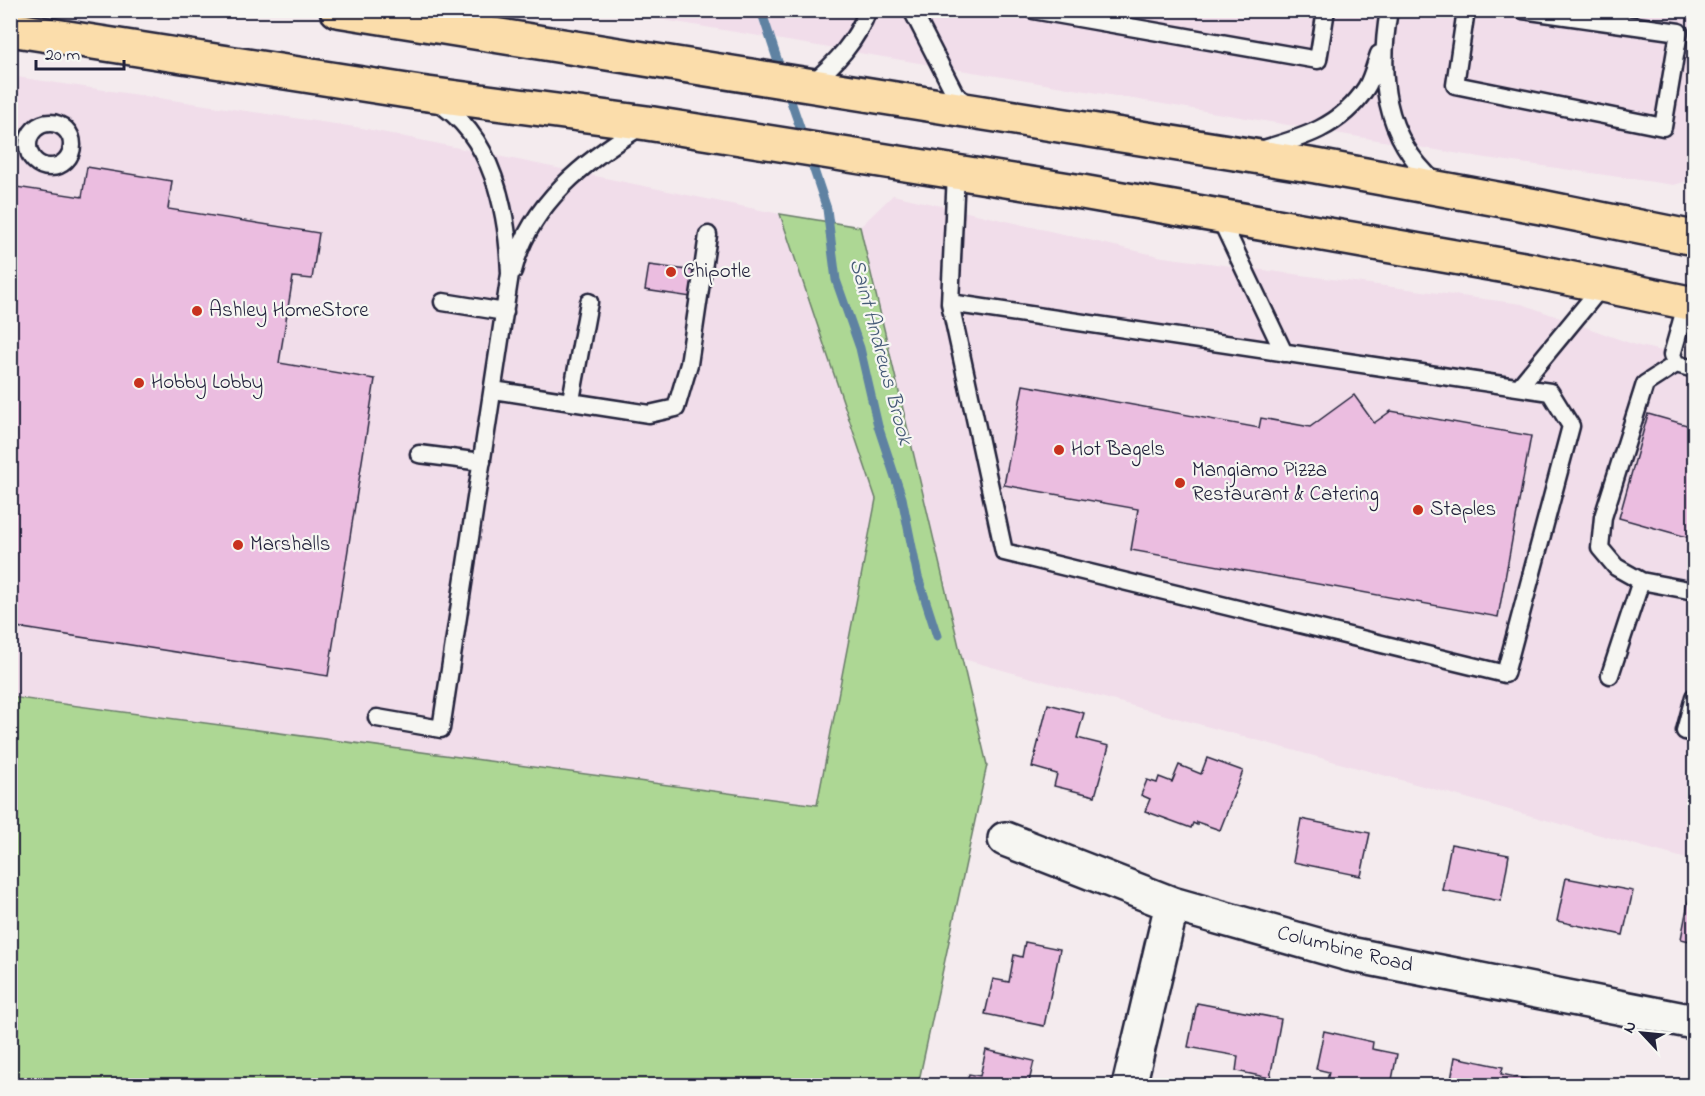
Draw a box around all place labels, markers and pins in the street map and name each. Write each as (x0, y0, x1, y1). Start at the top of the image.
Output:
place label: Chipotle (683, 257, 751, 287)
marker: Chipotle (664, 265, 678, 279)
place label: Ashley HomeStore (209, 296, 369, 328)
marker: Ashley HomeStore (190, 304, 204, 318)
place label: Hobby Lobby (151, 368, 263, 400)
marker: Hobby Lobby (132, 376, 146, 390)
place label: Hot Bagels (1071, 435, 1165, 467)
marker: Hot Bagels (1052, 443, 1066, 457)
place label: Mangiamo Pizza Restaurant & Catering (1192, 456, 1379, 512)
marker: Mangiamo Pizza Restaurant & Catering (1173, 476, 1187, 490)
place label: Staples (1430, 495, 1496, 525)
marker: Staples (1411, 503, 1425, 517)
place label: Marshalls (250, 530, 330, 560)
marker: Marshalls (231, 538, 245, 552)

